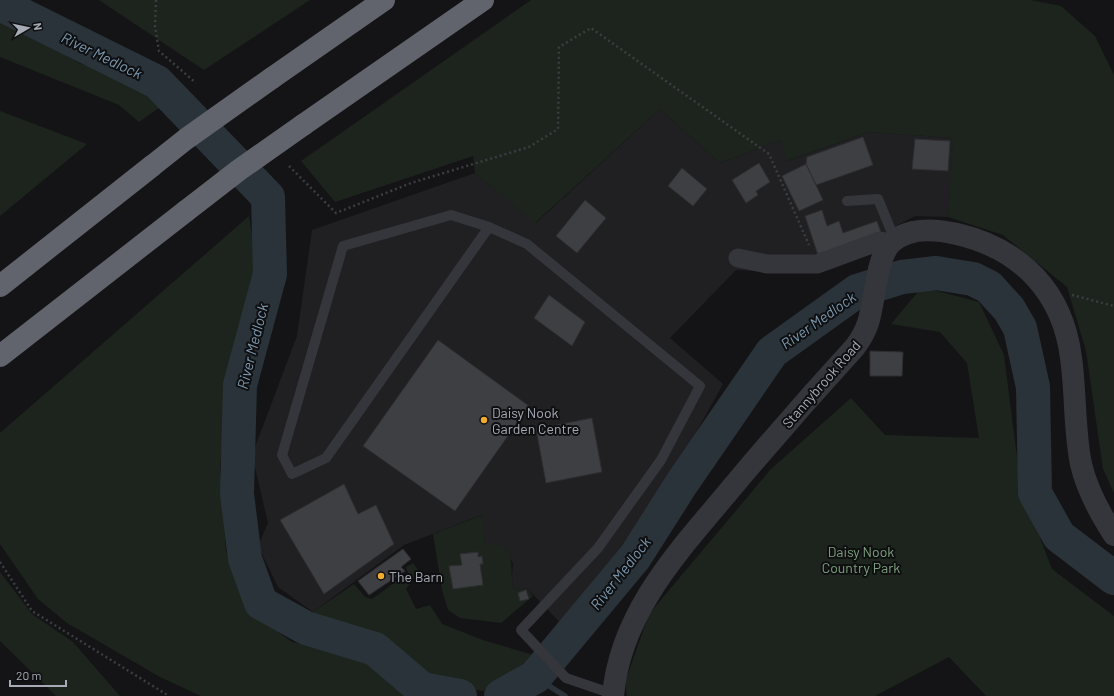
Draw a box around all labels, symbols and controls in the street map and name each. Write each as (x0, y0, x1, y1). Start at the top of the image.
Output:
north arrow (8, 8, 48, 48)
text: N (31, 22, 45, 31)
water label: River Medlock (59, 28, 146, 83)
water label: River Medlock (777, 287, 860, 352)
water label: River Medlock (233, 301, 271, 391)
street label: Stannybrook Road (778, 337, 864, 431)
place label: Daisy Nook Garden Centre (492, 404, 579, 437)
marker: Daisy Nook Garden Centre (479, 415, 489, 425)
water label: River Medlock (586, 532, 654, 613)
park label: Daisy Nook Country Park (822, 543, 900, 576)
place label: The Barn (389, 568, 443, 585)
marker: The Barn (376, 571, 386, 581)
scale bar (10, 662, 66, 688)
text: 20 m (16, 668, 42, 682)

